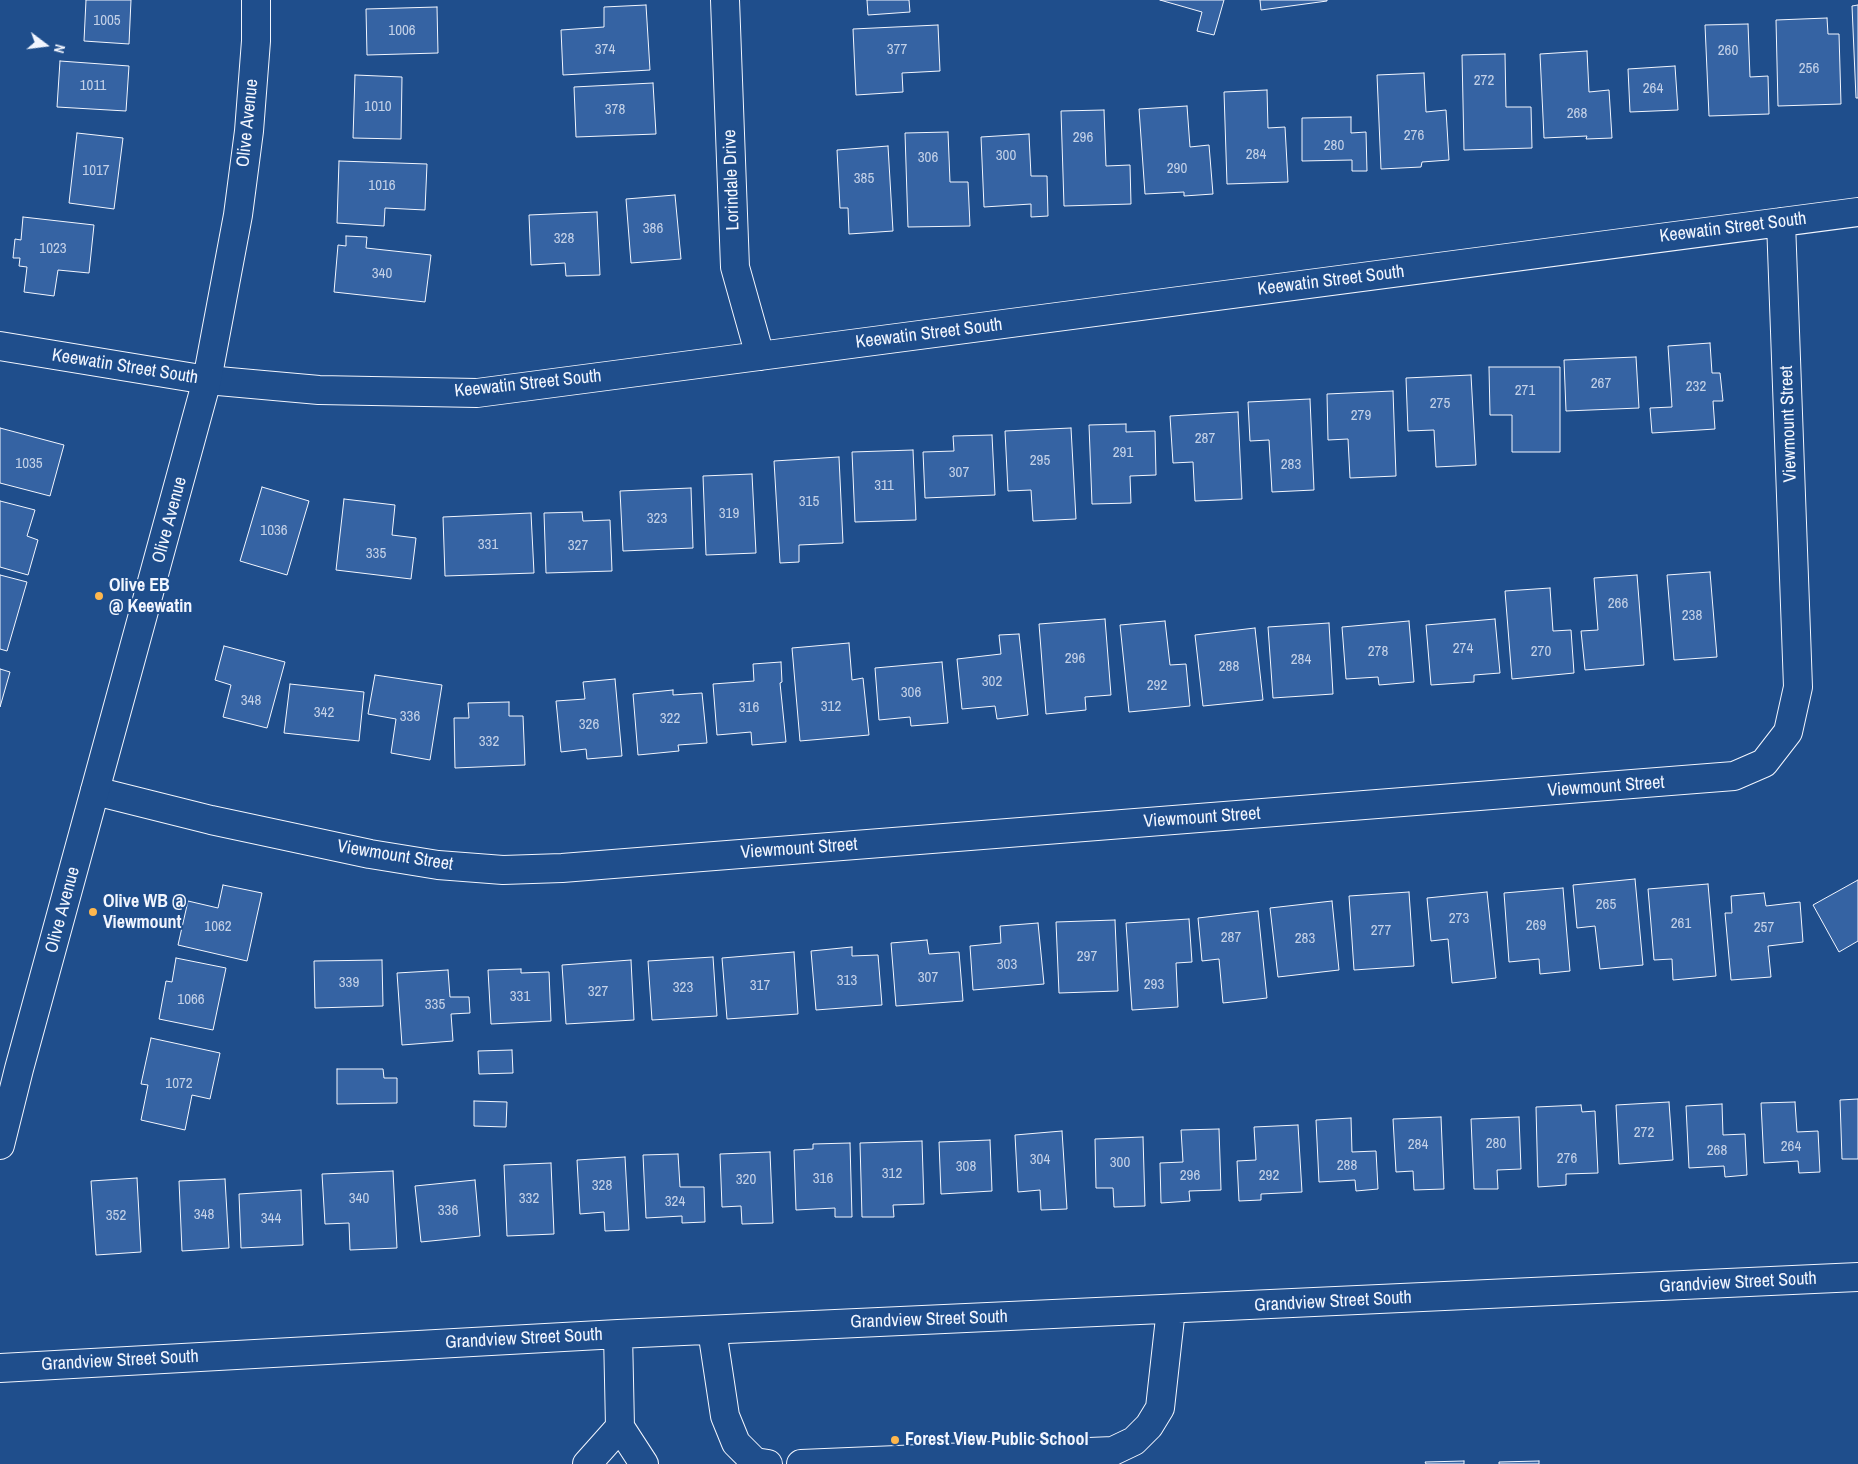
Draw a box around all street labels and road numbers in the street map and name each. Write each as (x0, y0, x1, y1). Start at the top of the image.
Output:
street label: Olive Avenue (233, 78, 263, 168)
street label: Lorindale Drive (719, 129, 745, 231)
street label: Keewatin Street South (1658, 208, 1808, 248)
street label: Keewatin Street South (1256, 261, 1406, 301)
street label: Keewatin Street South (854, 314, 1004, 354)
street label: Keewatin Street South (50, 345, 200, 389)
street label: Viewmount Street (1776, 365, 1802, 483)
street label: Keewatin Street South (453, 366, 603, 402)
street label: Olive Avenue (148, 475, 192, 565)
street label: Viewmount Street (1547, 772, 1665, 802)
street label: Viewmount Street (1143, 803, 1261, 833)
street label: Viewmount Street (740, 834, 858, 864)
street label: Viewmount Street (335, 836, 455, 876)
street label: Olive Avenue (41, 865, 85, 955)
street label: Grandview Street South (1659, 1268, 1817, 1298)
street label: Grandview Street South (1254, 1287, 1412, 1317)
street label: Grandview Street South (850, 1306, 1008, 1334)
street label: Grandview Street South (445, 1324, 603, 1354)
street label: Grandview Street South (41, 1346, 199, 1376)

